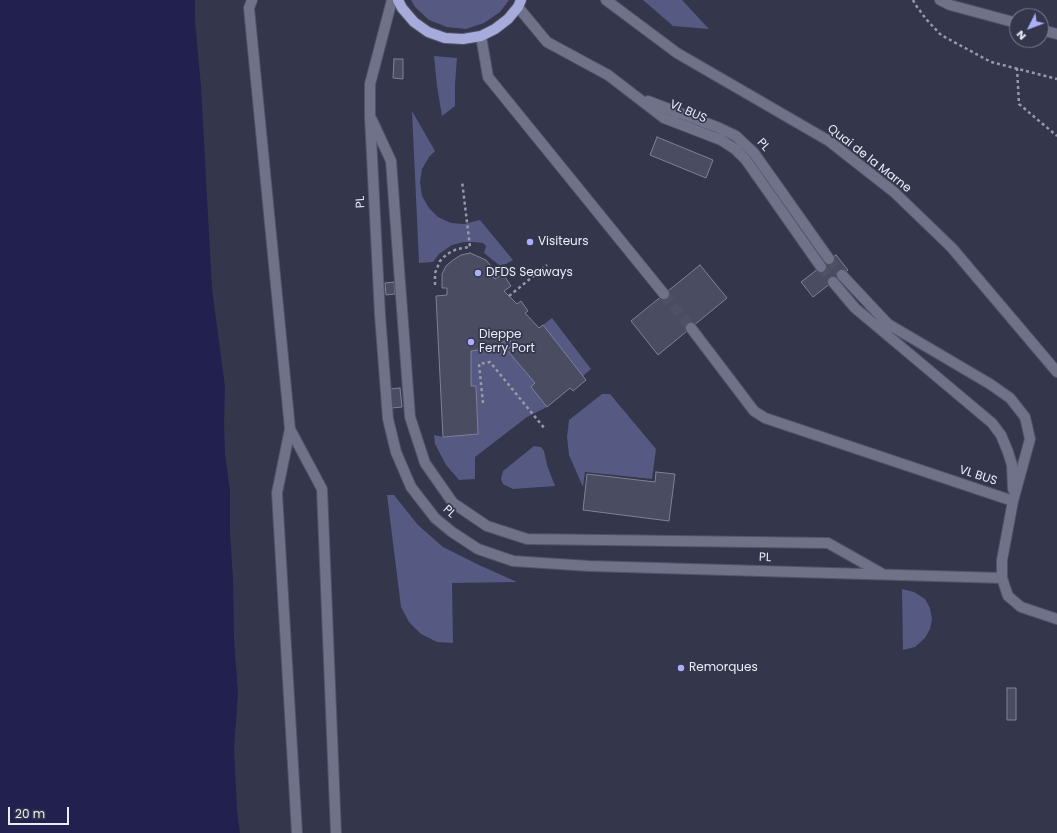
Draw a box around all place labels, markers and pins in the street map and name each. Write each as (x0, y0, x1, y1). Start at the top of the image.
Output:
place label: Visiteurs (538, 235, 589, 249)
marker: Visiteurs (525, 237, 535, 247)
place label: DFDS Seaways (486, 266, 573, 280)
marker: DFDS Seaways (473, 268, 483, 278)
place label: Dieppe Ferry Port (479, 328, 535, 356)
marker: Dieppe Ferry Port (466, 337, 476, 347)
place label: Remorques (689, 661, 758, 675)
marker: Remorques (676, 663, 686, 673)

